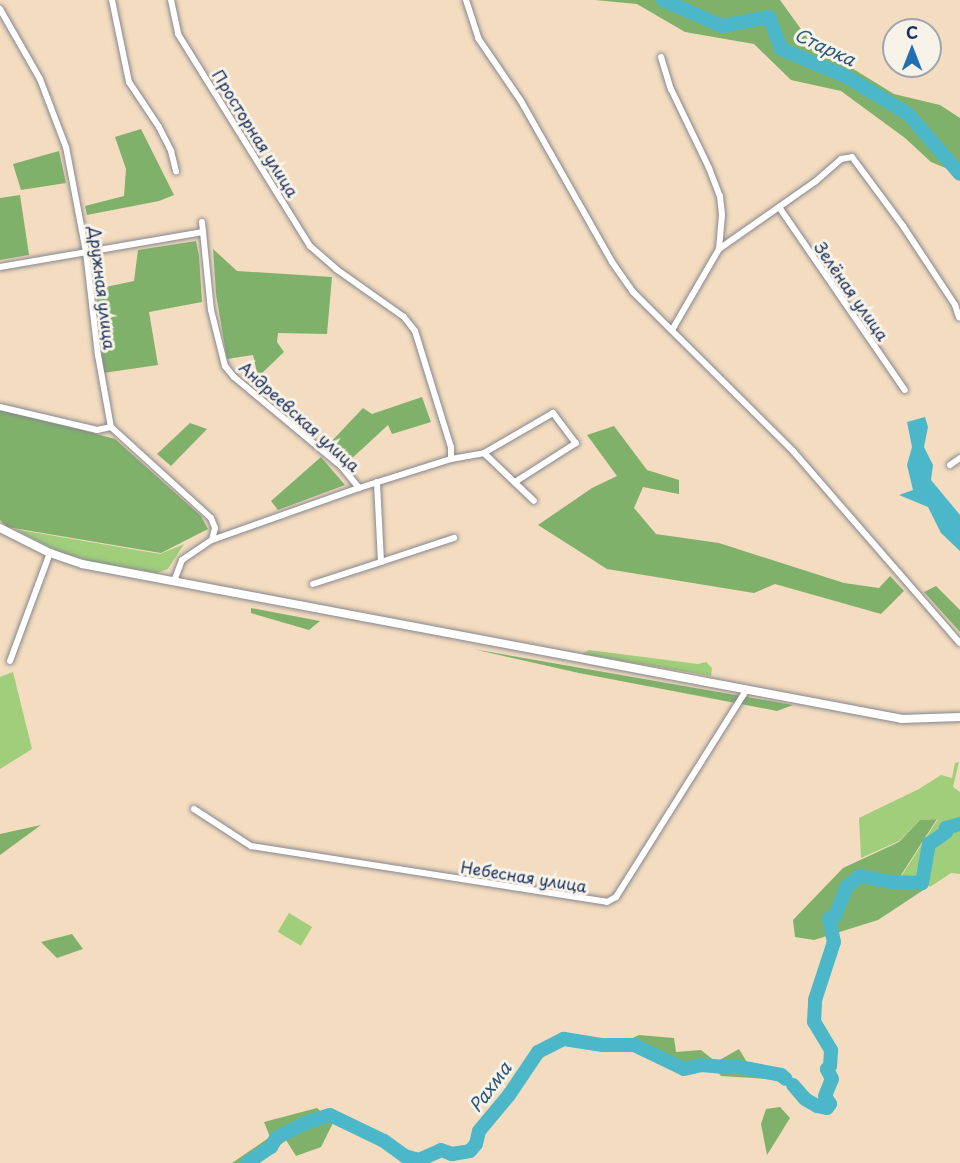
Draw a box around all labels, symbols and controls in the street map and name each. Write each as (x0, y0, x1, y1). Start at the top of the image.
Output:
north arrow (882, 18, 942, 78)
text: С (906, 20, 918, 44)
water label: Старка (791, 24, 859, 70)
street label: Просторная улица (209, 65, 303, 201)
street label: Дружная улица (86, 225, 120, 351)
street label: Зелёная улица (811, 238, 893, 344)
street label: Андреевская улица (236, 357, 364, 475)
street label: Небесная улица (459, 856, 589, 896)
water label: Рахма (464, 1058, 516, 1116)

